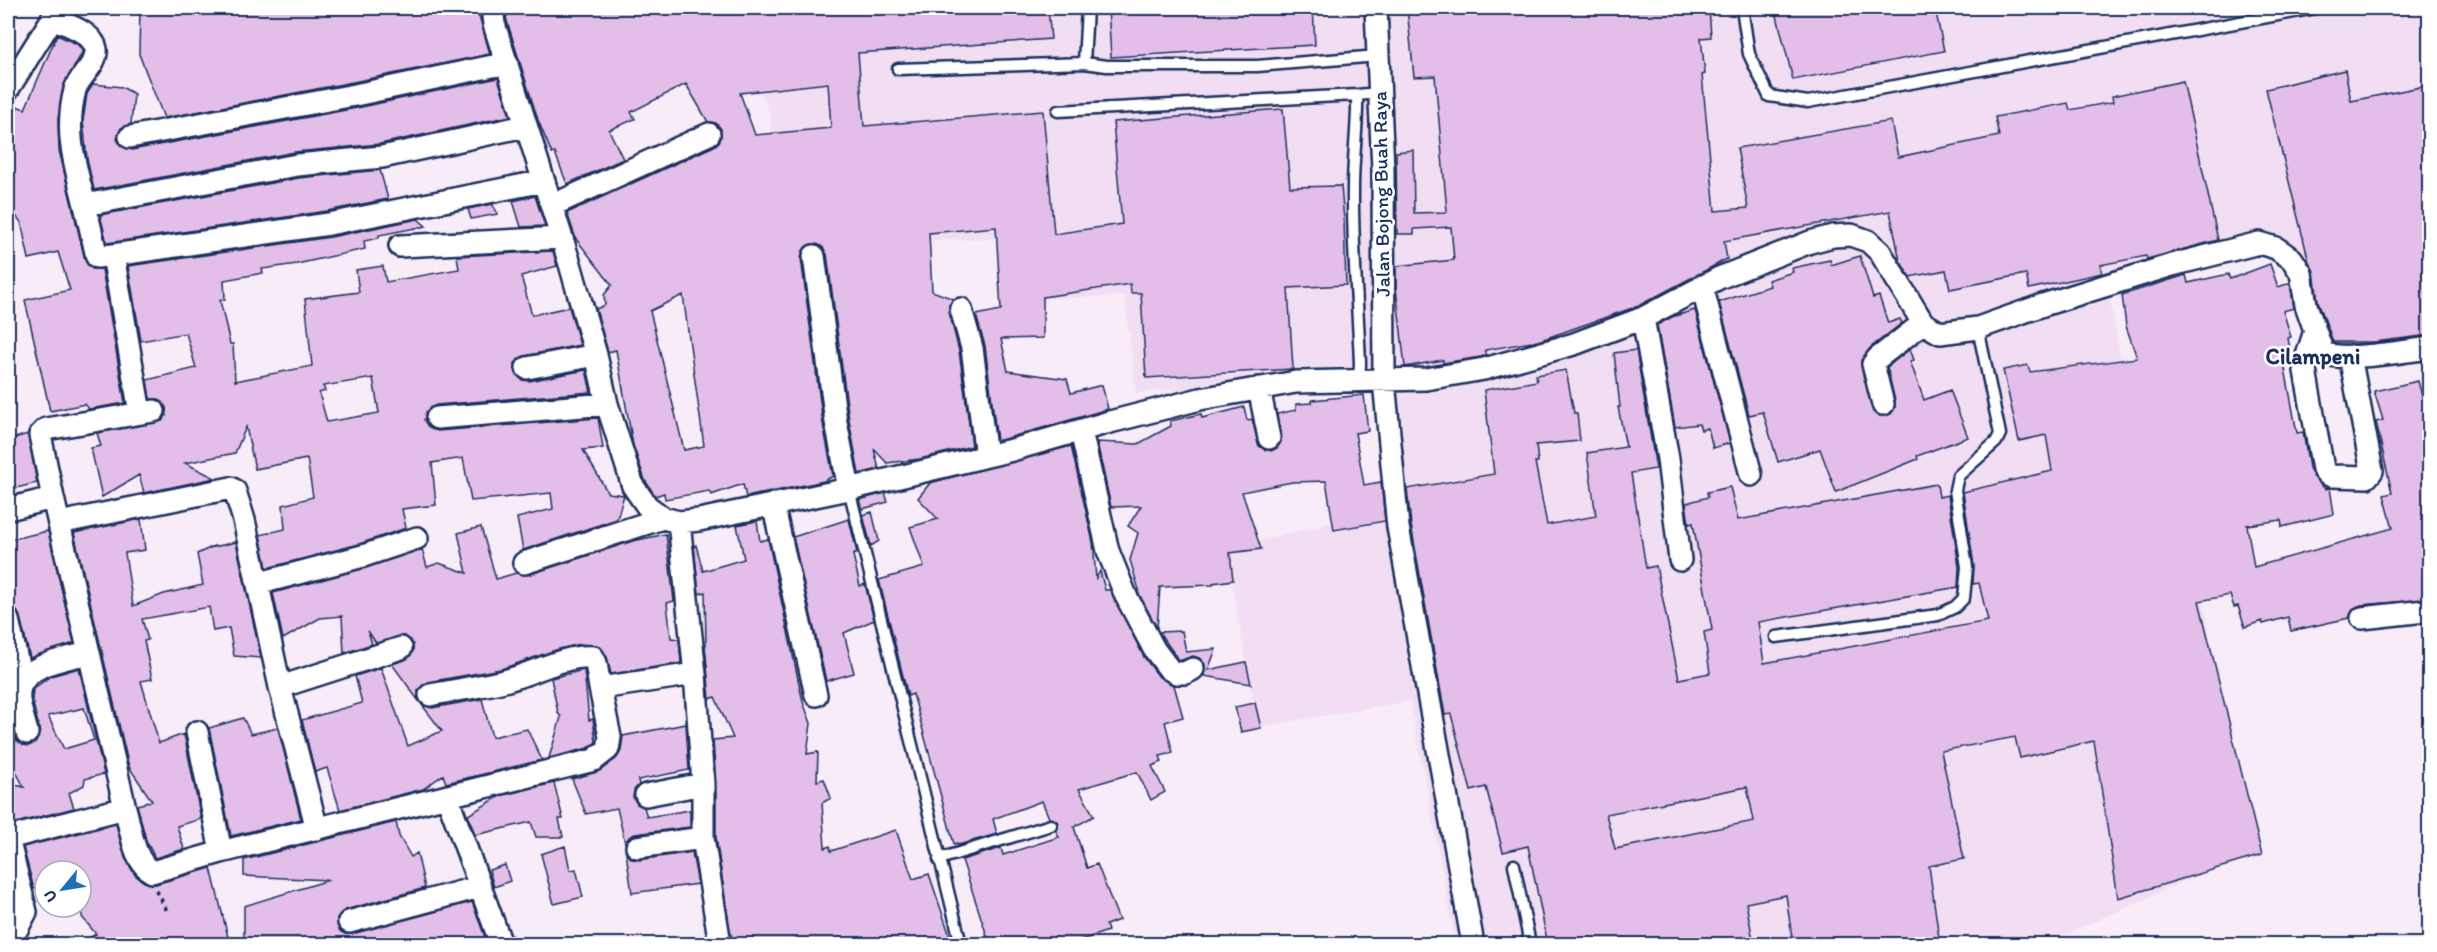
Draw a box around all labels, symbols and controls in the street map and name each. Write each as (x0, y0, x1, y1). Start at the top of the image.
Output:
street label: Jalan Bojong Buah Raya (1367, 91, 1395, 297)
district label: Cilampeni (2266, 343, 2360, 370)
north arrow (33, 859, 93, 919)
text: U (40, 887, 61, 906)

